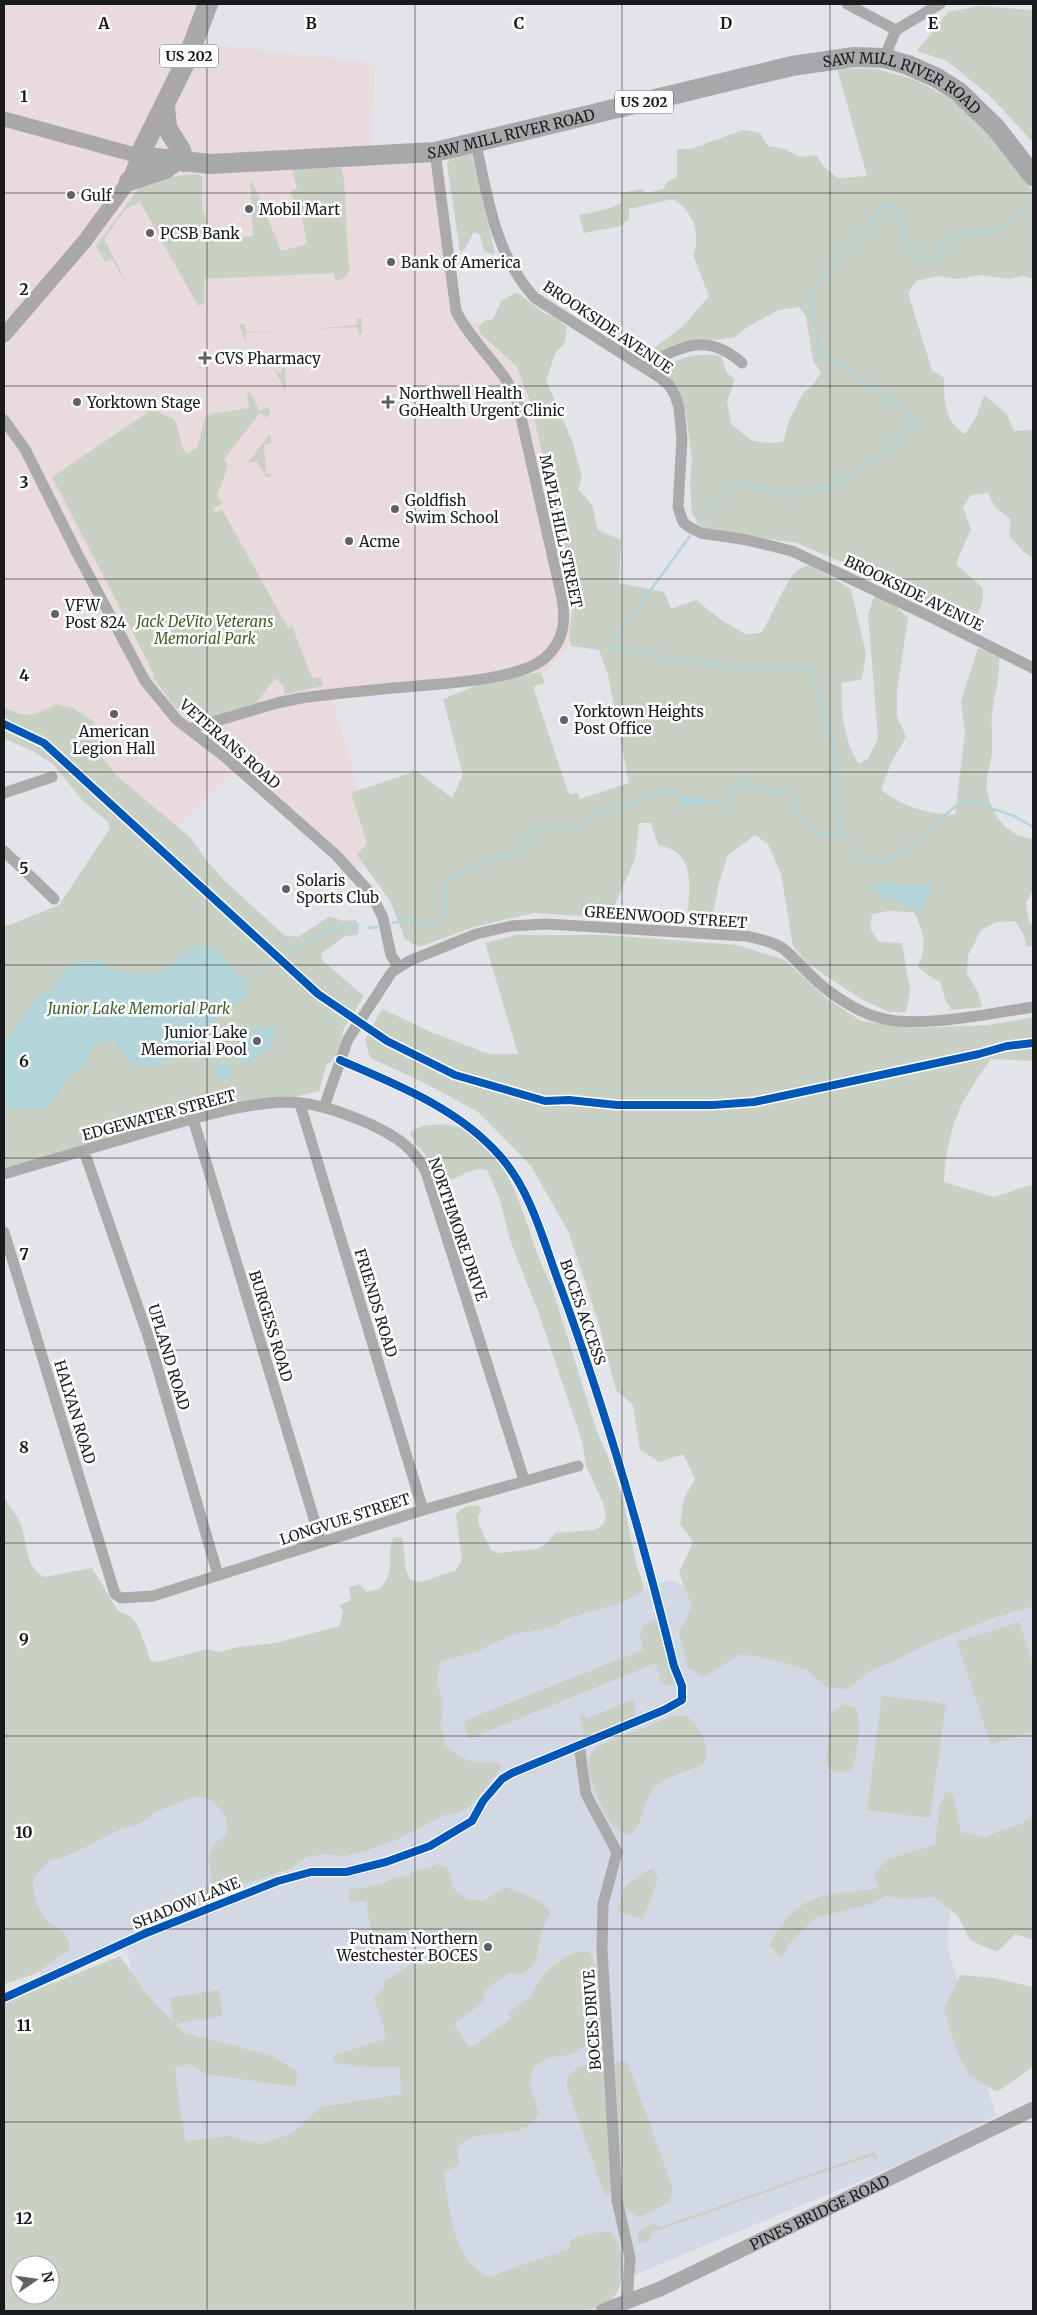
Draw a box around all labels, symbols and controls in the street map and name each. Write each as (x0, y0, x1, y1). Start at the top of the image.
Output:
text: A (97, 13, 110, 33)
text: B (305, 13, 317, 33)
text: C (514, 13, 524, 33)
text: D (720, 13, 732, 33)
text: E (928, 13, 939, 33)
road number: US 202 (160, 44, 218, 68)
street label: SAW MILL RIVER ROAD (821, 47, 985, 118)
text: 1 (20, 86, 28, 106)
road number: US 202 (615, 90, 673, 114)
street label: SAW MILL RIVER ROAD (427, 104, 597, 162)
place label: Gulf (81, 186, 113, 205)
marker: Gulf (65, 189, 77, 201)
place label: Mobil Mart (259, 200, 340, 219)
marker: Mobil Mart (243, 203, 255, 215)
place label: PCSB Bank (160, 224, 240, 243)
marker: PCSB Bank (144, 227, 156, 239)
place label: Bank of America (401, 253, 521, 272)
marker: Bank of America (385, 256, 397, 268)
street label: BROOKSIDE AVENUE (539, 276, 677, 378)
text: 2 (19, 279, 29, 299)
place label: CVS Pharmacy (215, 349, 321, 368)
marker: CVS Pharmacy (199, 352, 211, 364)
place label: Northwell Health GoHealth Urgent Clinic (399, 384, 565, 420)
place label: Yorktown Stage (86, 393, 200, 412)
marker: Northwell Health GoHealth Urgent Clinic (381, 395, 395, 409)
marker: Yorktown Stage (71, 396, 83, 408)
street label: MAPLE HILL STREET (535, 453, 587, 610)
text: 3 (19, 472, 29, 492)
place label: Goldfish Swim School (405, 491, 499, 527)
marker: Goldfish Swim School (389, 503, 401, 515)
place label: Acme (358, 532, 400, 551)
marker: Acme (343, 535, 355, 547)
street label: BROOKSIDE AVENUE (841, 551, 987, 635)
place label: VFW Post 824 (64, 596, 126, 632)
marker: VFW Post 824 (49, 608, 61, 620)
park label: Jack DeVito Veterans Memorial Park (134, 612, 274, 648)
text: 4 (19, 665, 29, 685)
street label: VETERANS ROAD (175, 694, 284, 793)
place label: Yorktown Heights Post Office (573, 702, 704, 738)
marker: American Legion Hall (108, 708, 120, 720)
marker: Yorktown Heights Post Office (558, 714, 570, 726)
place label: American Legion Hall (73, 722, 156, 758)
text: 5 (19, 858, 29, 878)
place label: Solaris Sports Club (296, 871, 379, 907)
marker: Solaris Sports Club (280, 883, 292, 895)
street label: GREENWOOD STREET (584, 902, 749, 932)
park label: Junior Lake Memorial Park (46, 999, 231, 1018)
place label: Junior Lake Memorial Pool (141, 1023, 247, 1059)
marker: Junior Lake Memorial Pool (251, 1035, 263, 1047)
text: 6 (19, 1051, 29, 1071)
street label: EDGEWATER STREET (80, 1085, 238, 1145)
street label: NORTHMORE DRIVE (425, 1155, 492, 1304)
text: 7 (19, 1244, 29, 1264)
street label: FRIENDS ROAD (350, 1246, 402, 1360)
street label: BOCES ACCESS (556, 1257, 610, 1368)
street label: BURGESS ROAD (245, 1268, 297, 1384)
street label: UPLAND ROAD (144, 1302, 194, 1412)
street label: HALYAN ROAD (50, 1358, 100, 1466)
text: 8 (19, 1437, 29, 1457)
street label: LONGVUE STREET (277, 1489, 413, 1549)
text: 9 (19, 1629, 29, 1649)
text: 10 (15, 1822, 33, 1842)
street label: SHADOW LANE (130, 1873, 243, 1933)
place label: Putnam Northern Westchester BOCES (335, 1929, 478, 1965)
marker: Putnam Northern Westchester BOCES (482, 1941, 494, 1953)
street label: BOCES DRIVE (579, 1969, 605, 2071)
text: 11 (17, 2015, 32, 2035)
street label: PINES BRIDGE ROAD (746, 2170, 892, 2254)
text: 12 (16, 2208, 32, 2228)
north arrow (10, 2255, 60, 2305)
text: N (38, 2270, 58, 2284)

